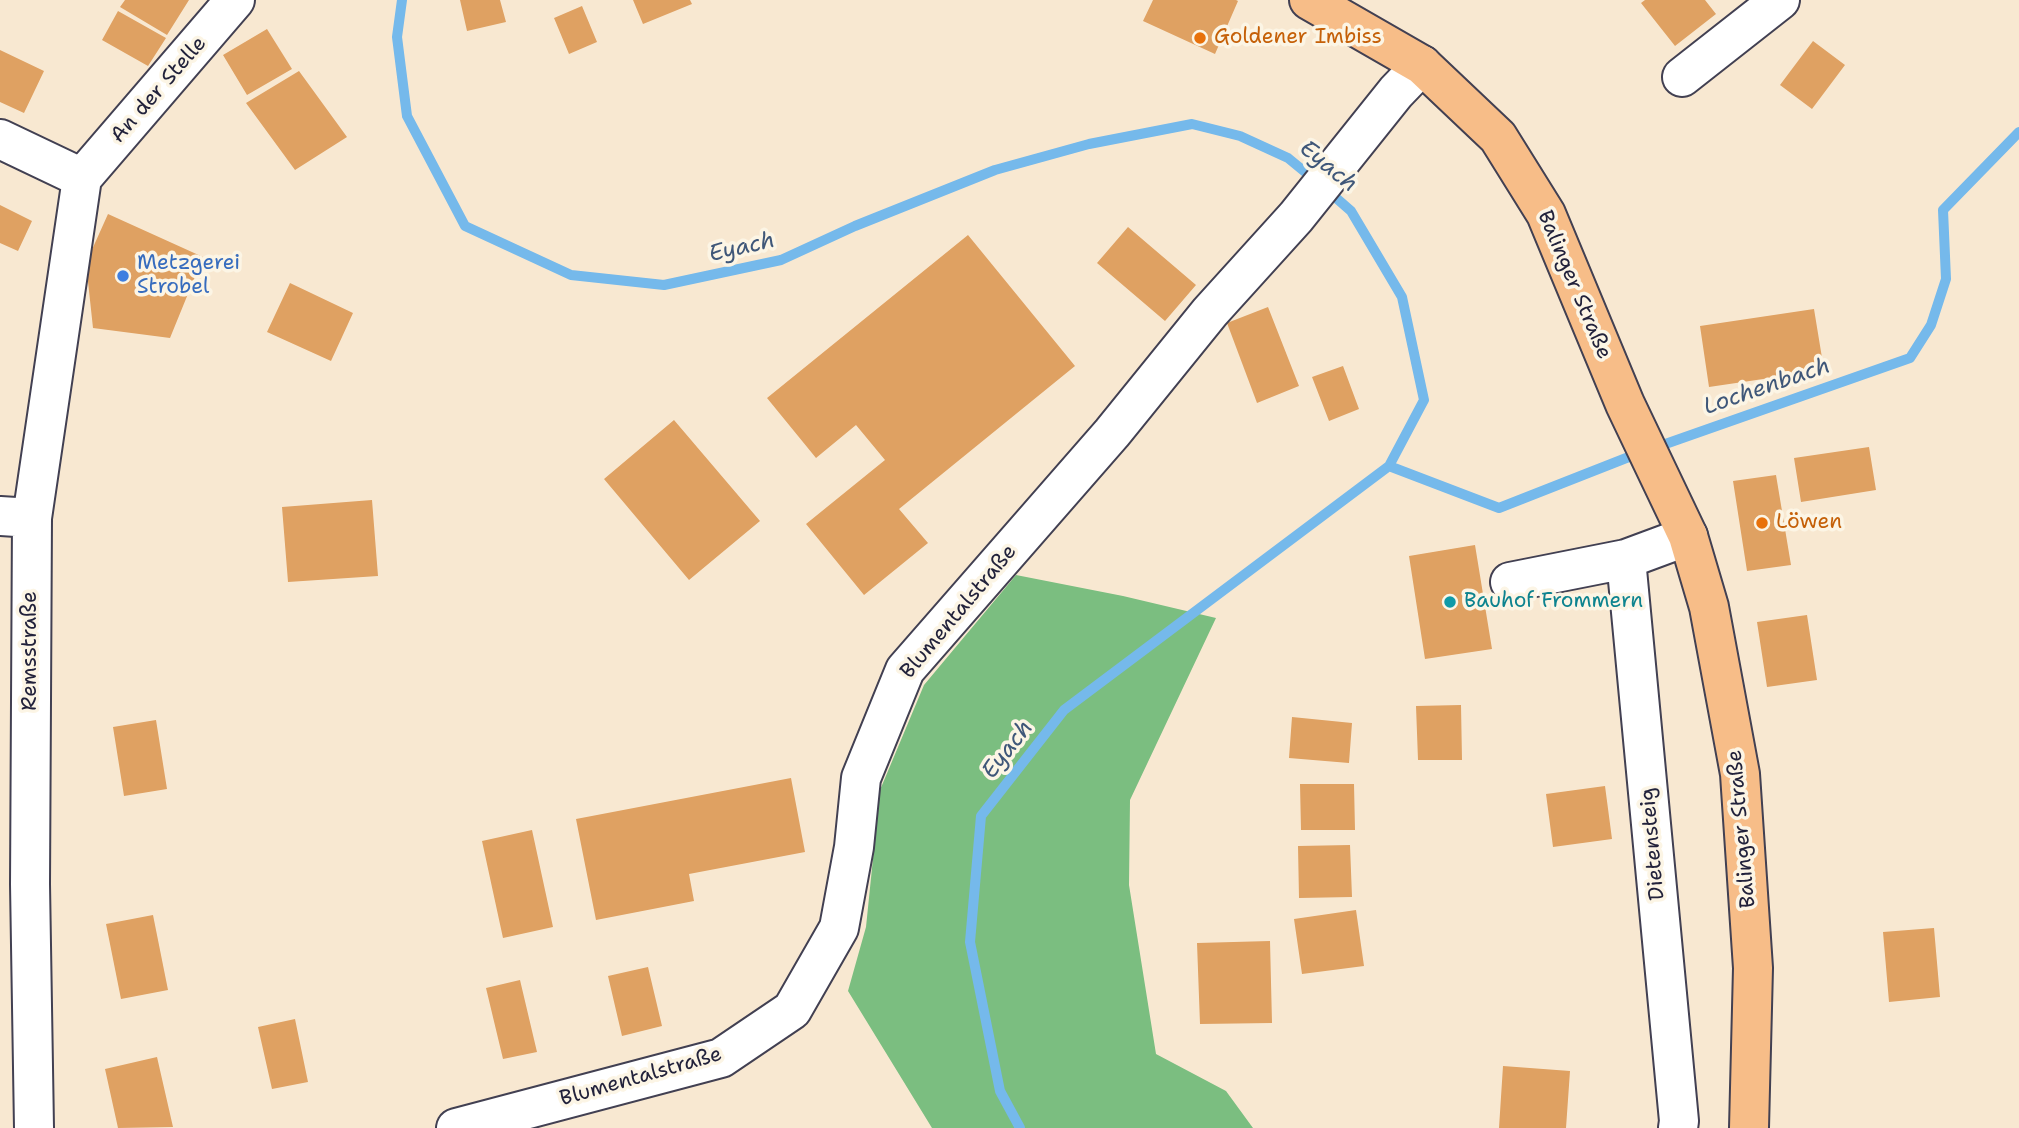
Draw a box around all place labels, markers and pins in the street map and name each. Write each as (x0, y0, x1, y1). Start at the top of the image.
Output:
place label: Goldener Imbiss (1214, 25, 1382, 51)
marker: Goldener Imbiss (1192, 30, 1208, 46)
place label: Metzgerei Strobel (137, 251, 240, 301)
marker: Metzgerei Strobel (115, 268, 131, 284)
place label: Löwen (1776, 510, 1842, 536)
marker: Löwen (1754, 515, 1770, 531)
place label: Bauhof Frommern (1464, 589, 1643, 615)
marker: Bauhof Frommern (1442, 594, 1458, 610)

